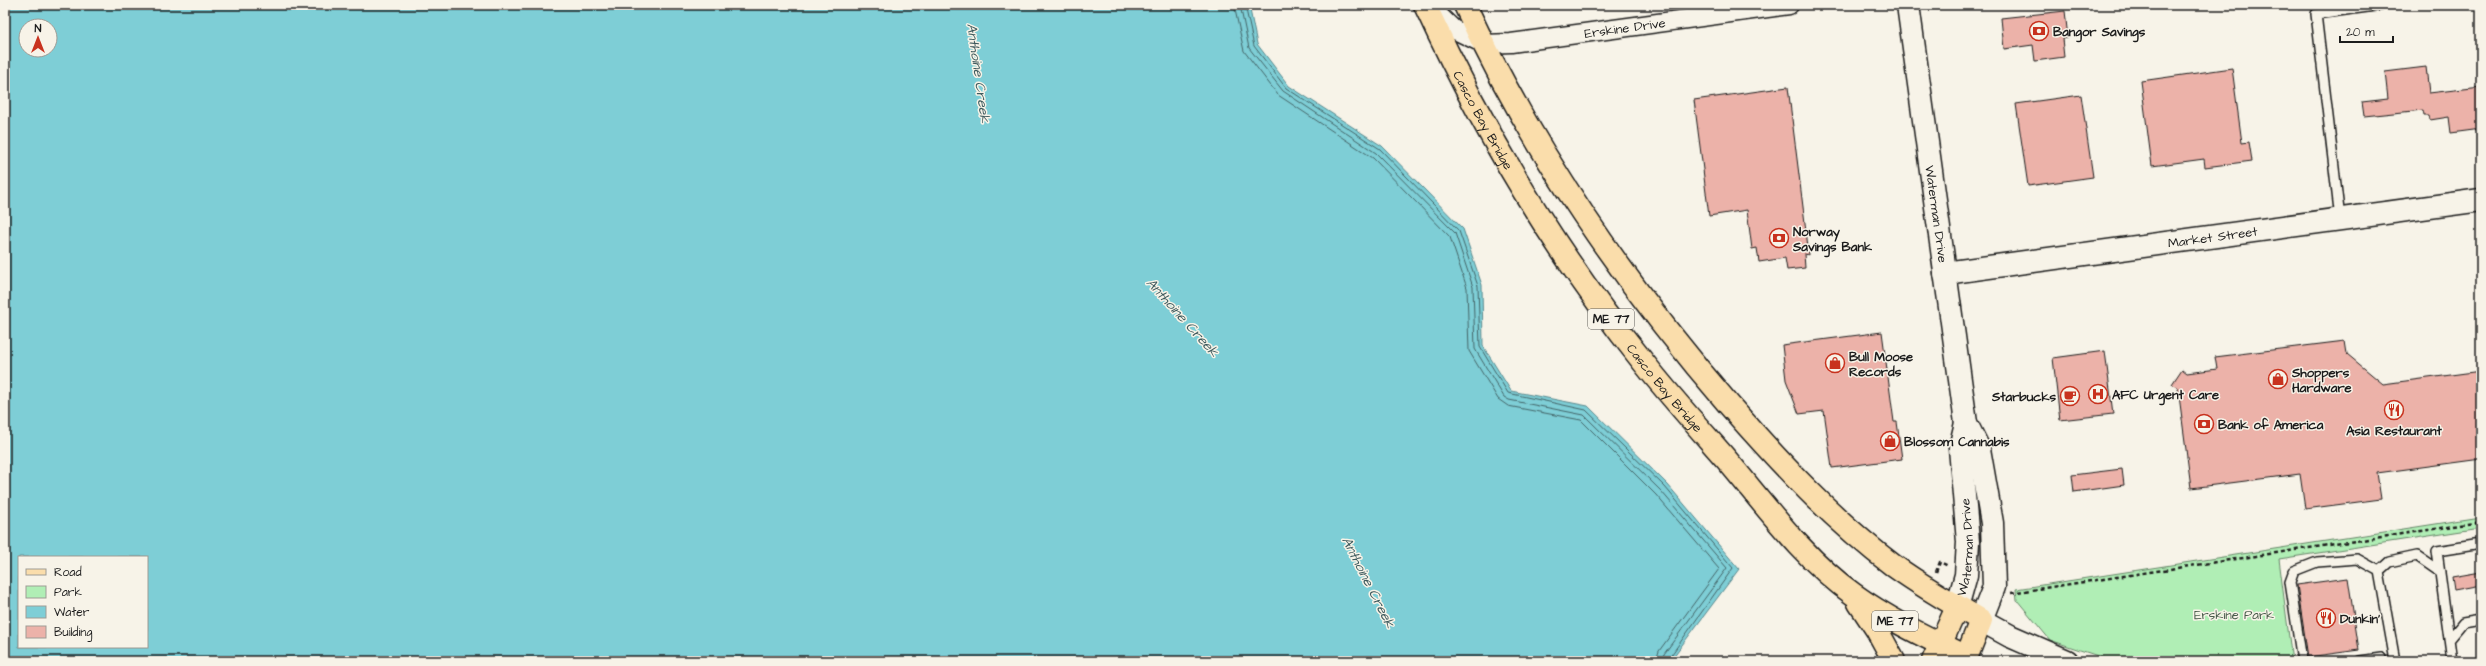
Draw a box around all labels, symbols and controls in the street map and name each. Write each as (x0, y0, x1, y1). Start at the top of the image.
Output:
street label: Erskine Drive (1583, 14, 1667, 43)
north arrow (18, 18, 58, 58)
scale bar (2340, 18, 2393, 44)
bank icon: Bangor Savings (2028, 20, 2050, 42)
text: N (35, 21, 42, 36)
water label: Anthoine Creek (961, 22, 995, 124)
place label: Bangor Savings (2053, 23, 2146, 43)
text: 20 m (2346, 24, 2375, 41)
street label: Casco Bay Bridge (1448, 68, 1517, 173)
street label: Waterman Drive (1920, 164, 1952, 264)
street label: Market Street (2167, 222, 2259, 253)
place label: Norway Savings Bank (1792, 223, 1873, 258)
bank icon: Norway Savings Bank (1768, 227, 1790, 249)
water label: Anthoine Creek (1141, 274, 1223, 362)
road number: ME 77 (1588, 309, 1634, 329)
street label: Casco Bay Bridge (1622, 340, 1706, 436)
place label: Bull Moose Records (1849, 348, 1913, 381)
shop icon: Bull Moose Records (1824, 352, 1846, 374)
place label: Shoppers Hardware (2291, 364, 2352, 397)
shop icon: Shoppers Hardware (2267, 368, 2289, 390)
hospital icon: AFC Urgent Care (2087, 383, 2109, 405)
cafe icon: Starbucks (2059, 385, 2081, 407)
place label: AFC Urgent Care (2112, 386, 2219, 406)
place label: Starbucks (1991, 388, 2056, 406)
restaurant icon: Asia Restaurant (2383, 399, 2405, 421)
bank icon: Bank of America (2193, 413, 2215, 435)
place label: Bank of America (2218, 416, 2324, 434)
place label: Asia Restaurant (2346, 422, 2442, 440)
shop icon: Blossom Cannabis (1879, 430, 1901, 452)
place label: Blossom Cannabis (1904, 433, 2010, 451)
street label: Waterman Drive (1953, 498, 1978, 598)
water label: Anthoine Creek (1336, 533, 1400, 632)
legend (18, 556, 148, 648)
text: Road (54, 564, 82, 581)
text: Park (54, 584, 82, 601)
text: Water (54, 604, 90, 621)
park label: Erskine Park (2194, 606, 2274, 624)
restaurant icon: Dunkin' (2315, 607, 2337, 629)
place label: Dunkin' (2340, 610, 2380, 628)
road number: ME 77 (1872, 611, 1918, 631)
text: Building (54, 624, 92, 642)

